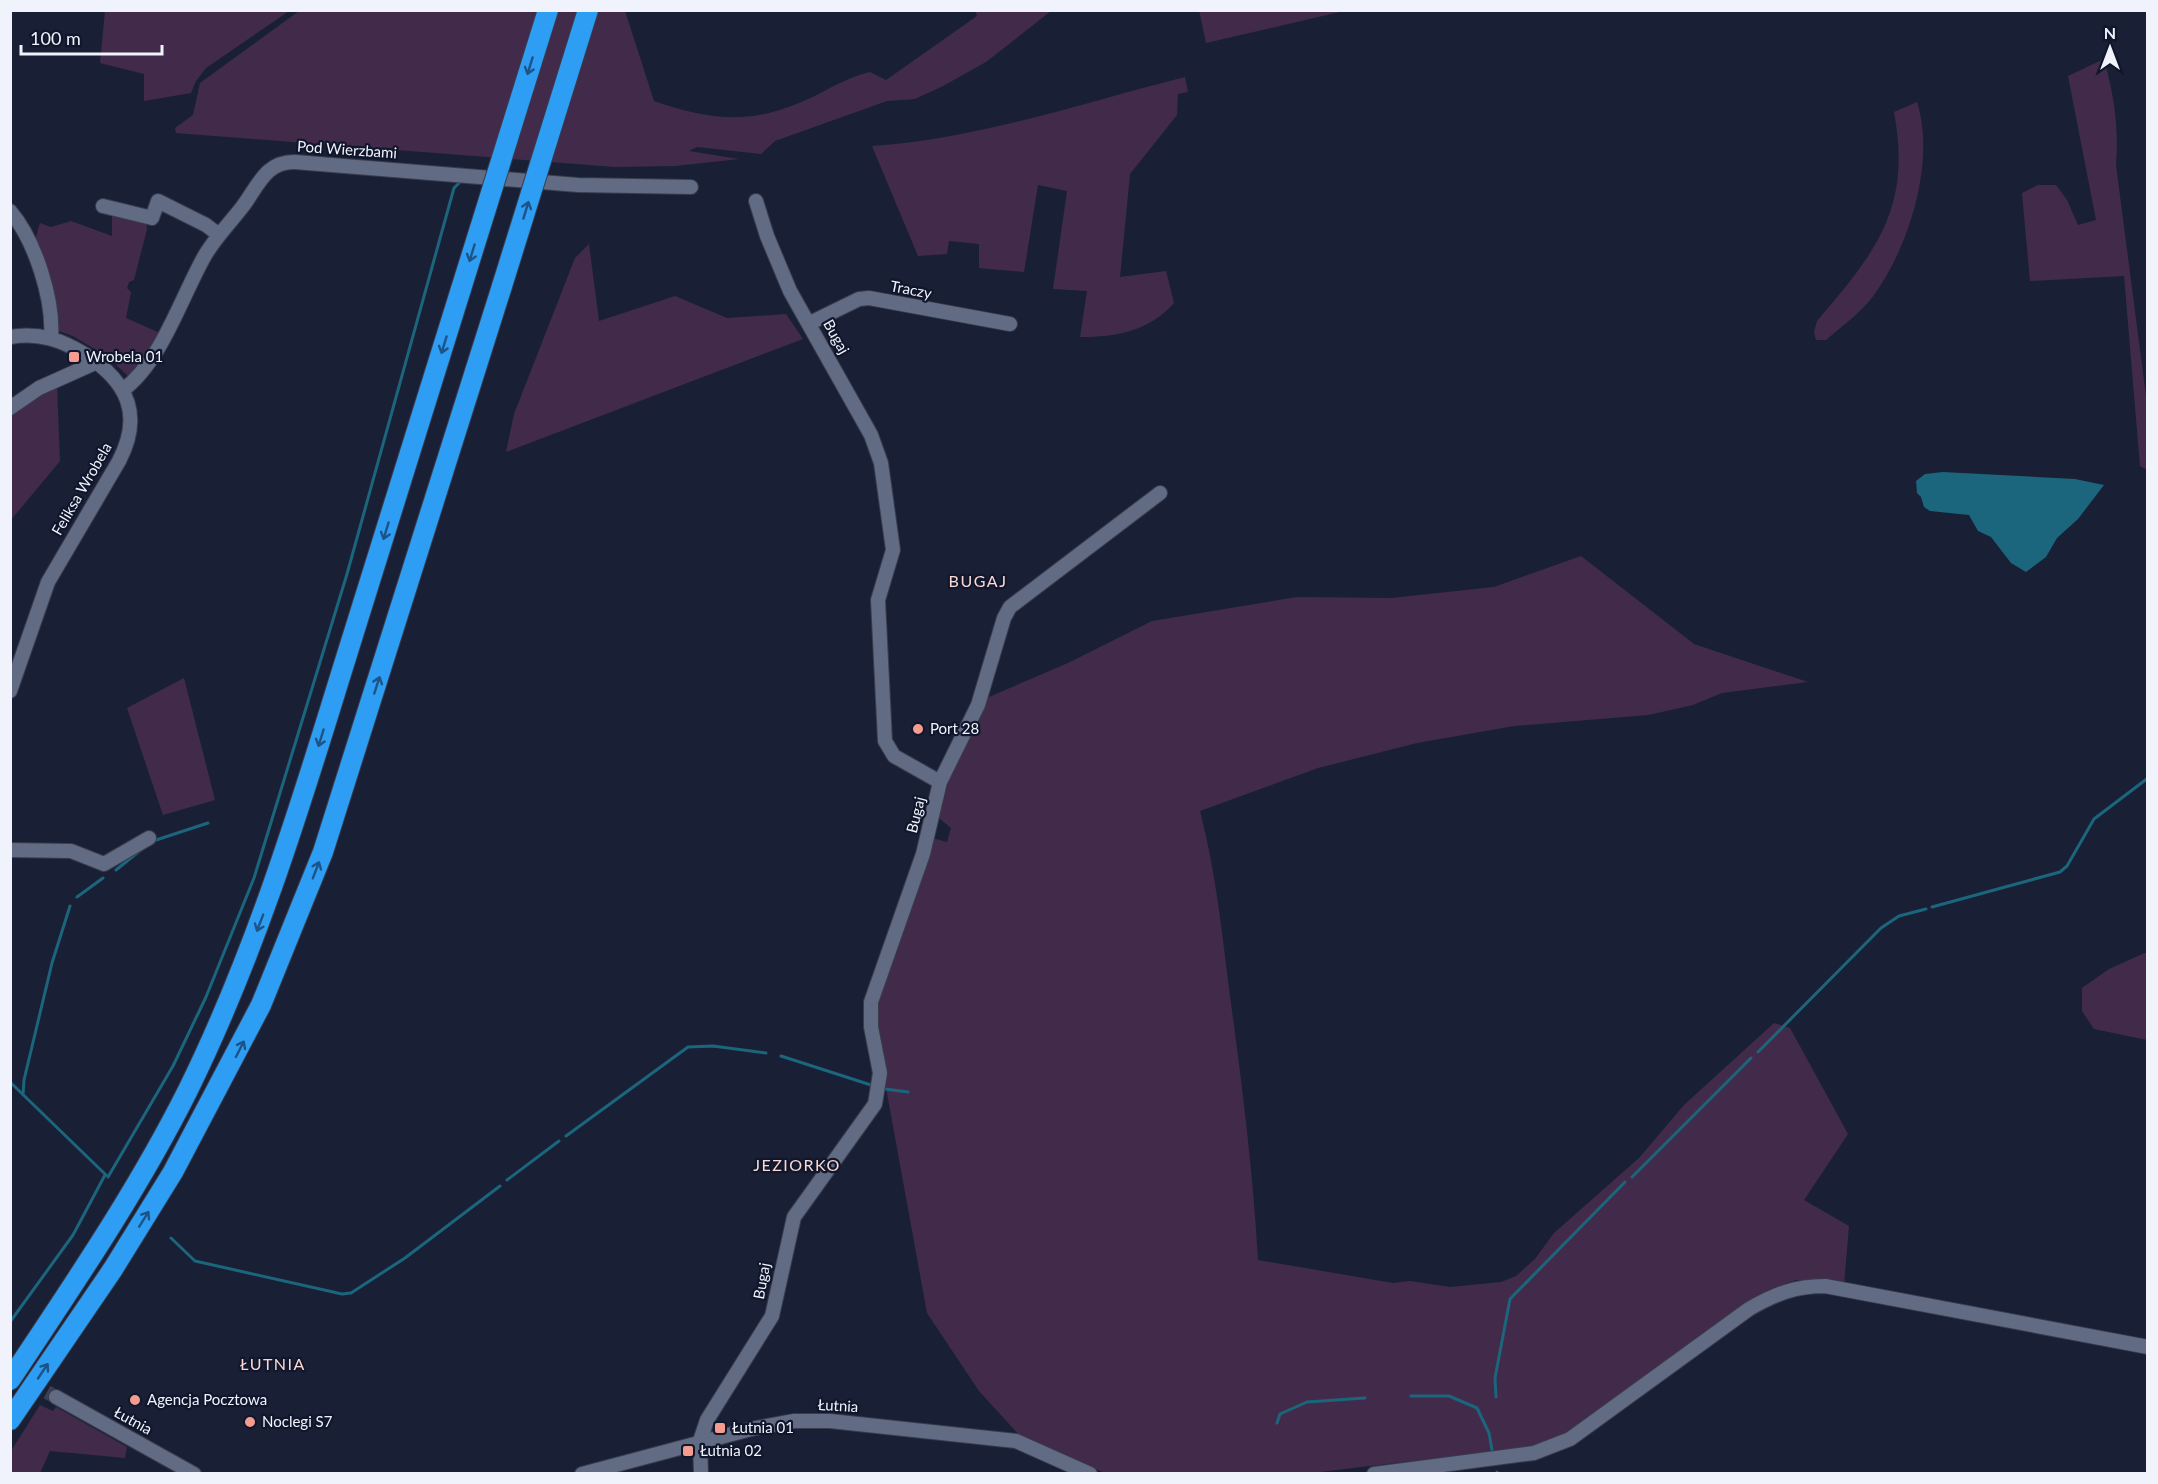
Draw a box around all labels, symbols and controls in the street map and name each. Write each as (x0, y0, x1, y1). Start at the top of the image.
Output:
scale bar (21, 18, 162, 56)
north arrow (2080, 18, 2140, 78)
text: N (2104, 23, 2116, 42)
text: 100 m (30, 27, 81, 49)
one-way arrow (524, 56, 535, 75)
street label: Pod Wierzbami (296, 137, 398, 161)
one-way arrow (521, 201, 532, 220)
one-way arrow (466, 243, 477, 262)
street label: Traczy (889, 276, 934, 302)
street label: Bugaj (820, 316, 854, 357)
one-way arrow (437, 335, 448, 354)
place label: Wrobela 01 (86, 347, 163, 365)
marker: Wrobela 01 (67, 350, 81, 364)
street label: Feliksa Wrobela (47, 439, 115, 538)
one-way arrow (379, 521, 390, 540)
district label: BUGAJ (949, 571, 1007, 590)
one-way arrow (373, 676, 384, 695)
place label: Port 28 (930, 719, 979, 737)
marker: Port 28 (911, 722, 925, 736)
one-way arrow (315, 728, 326, 747)
street label: Bugaj (902, 795, 928, 835)
one-way arrow (311, 861, 322, 880)
one-way arrow (254, 913, 265, 932)
one-way arrow (234, 1041, 246, 1059)
district label: JEZIORKO (753, 1155, 841, 1174)
one-way arrow (138, 1211, 150, 1228)
street label: Bugaj (749, 1261, 773, 1300)
district label: ŁUTNIA (240, 1354, 306, 1373)
one-way arrow (37, 1363, 49, 1380)
place label: Agencja Pocztowa (147, 1390, 267, 1408)
marker: Agencja Pocztowa (128, 1393, 142, 1407)
street label: Łutnia (817, 1395, 859, 1415)
street label: Łutnia (111, 1402, 156, 1438)
place label: Noclegi S7 (262, 1412, 333, 1430)
marker: Noclegi S7 (243, 1415, 257, 1429)
place label: Łutnia 01 (732, 1418, 794, 1436)
marker: Łutnia 01 (713, 1421, 727, 1435)
place label: Łutnia 02 (700, 1441, 762, 1459)
marker: Łutnia 02 (681, 1444, 695, 1458)

